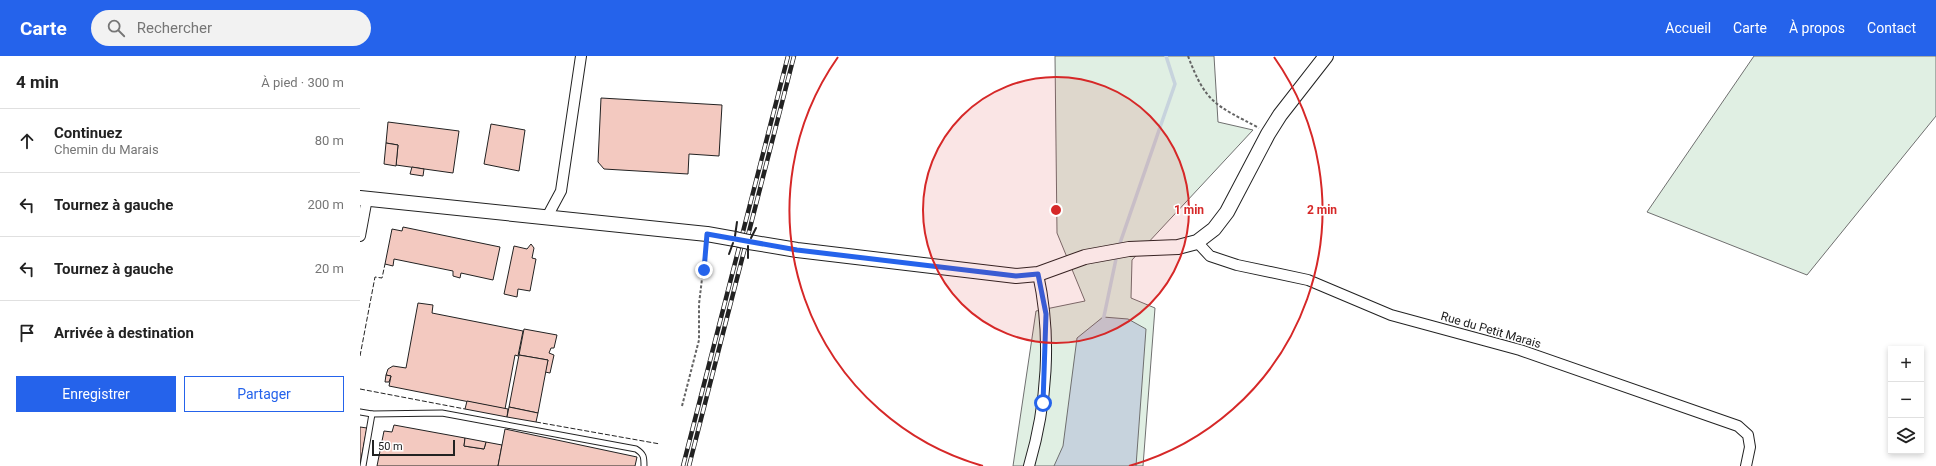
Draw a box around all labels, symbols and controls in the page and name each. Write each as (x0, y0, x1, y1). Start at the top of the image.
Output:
search box (91, 10, 371, 46)
text: Carte (20, 17, 67, 40)
icon: search (105, 17, 127, 39)
text: Rechercher (137, 19, 212, 37)
text: Accueil (1665, 20, 1711, 36)
text: Carte (1733, 20, 1767, 36)
text: À propos (1789, 20, 1845, 36)
text: Contact (1867, 20, 1916, 36)
text: 4 min (16, 72, 59, 92)
text: À pied · 300 m (261, 75, 344, 90)
text: Continuez (54, 124, 122, 142)
icon: ahead (16, 130, 38, 152)
text: 80 m (315, 133, 344, 148)
text: Chemin du Marais (54, 142, 159, 157)
icon: left (16, 194, 38, 216)
text: Tournez à gauche (54, 196, 173, 214)
text: 200 m (307, 197, 344, 212)
centre of rings (1049, 203, 1063, 217)
text: 1 min (1174, 203, 1204, 217)
text: 2 min (1307, 203, 1337, 217)
icon: left (16, 258, 38, 280)
text: Tournez à gauche (54, 260, 173, 278)
text: 20 m (315, 261, 344, 276)
route end (695, 261, 713, 279)
street label: Rue du Petit Marais (1439, 309, 1543, 351)
icon: arrive (16, 322, 38, 344)
text: Arrivée à destination (54, 324, 194, 342)
map controls (1888, 346, 1924, 454)
button: + (1888, 346, 1924, 382)
button: Enregistrer (16, 376, 176, 412)
button: Partager (184, 376, 344, 412)
button: − (1888, 382, 1924, 418)
route start (1034, 394, 1052, 412)
button: layers (1888, 418, 1924, 454)
scale bar (372, 438, 455, 457)
text: 50 m (378, 440, 403, 453)

